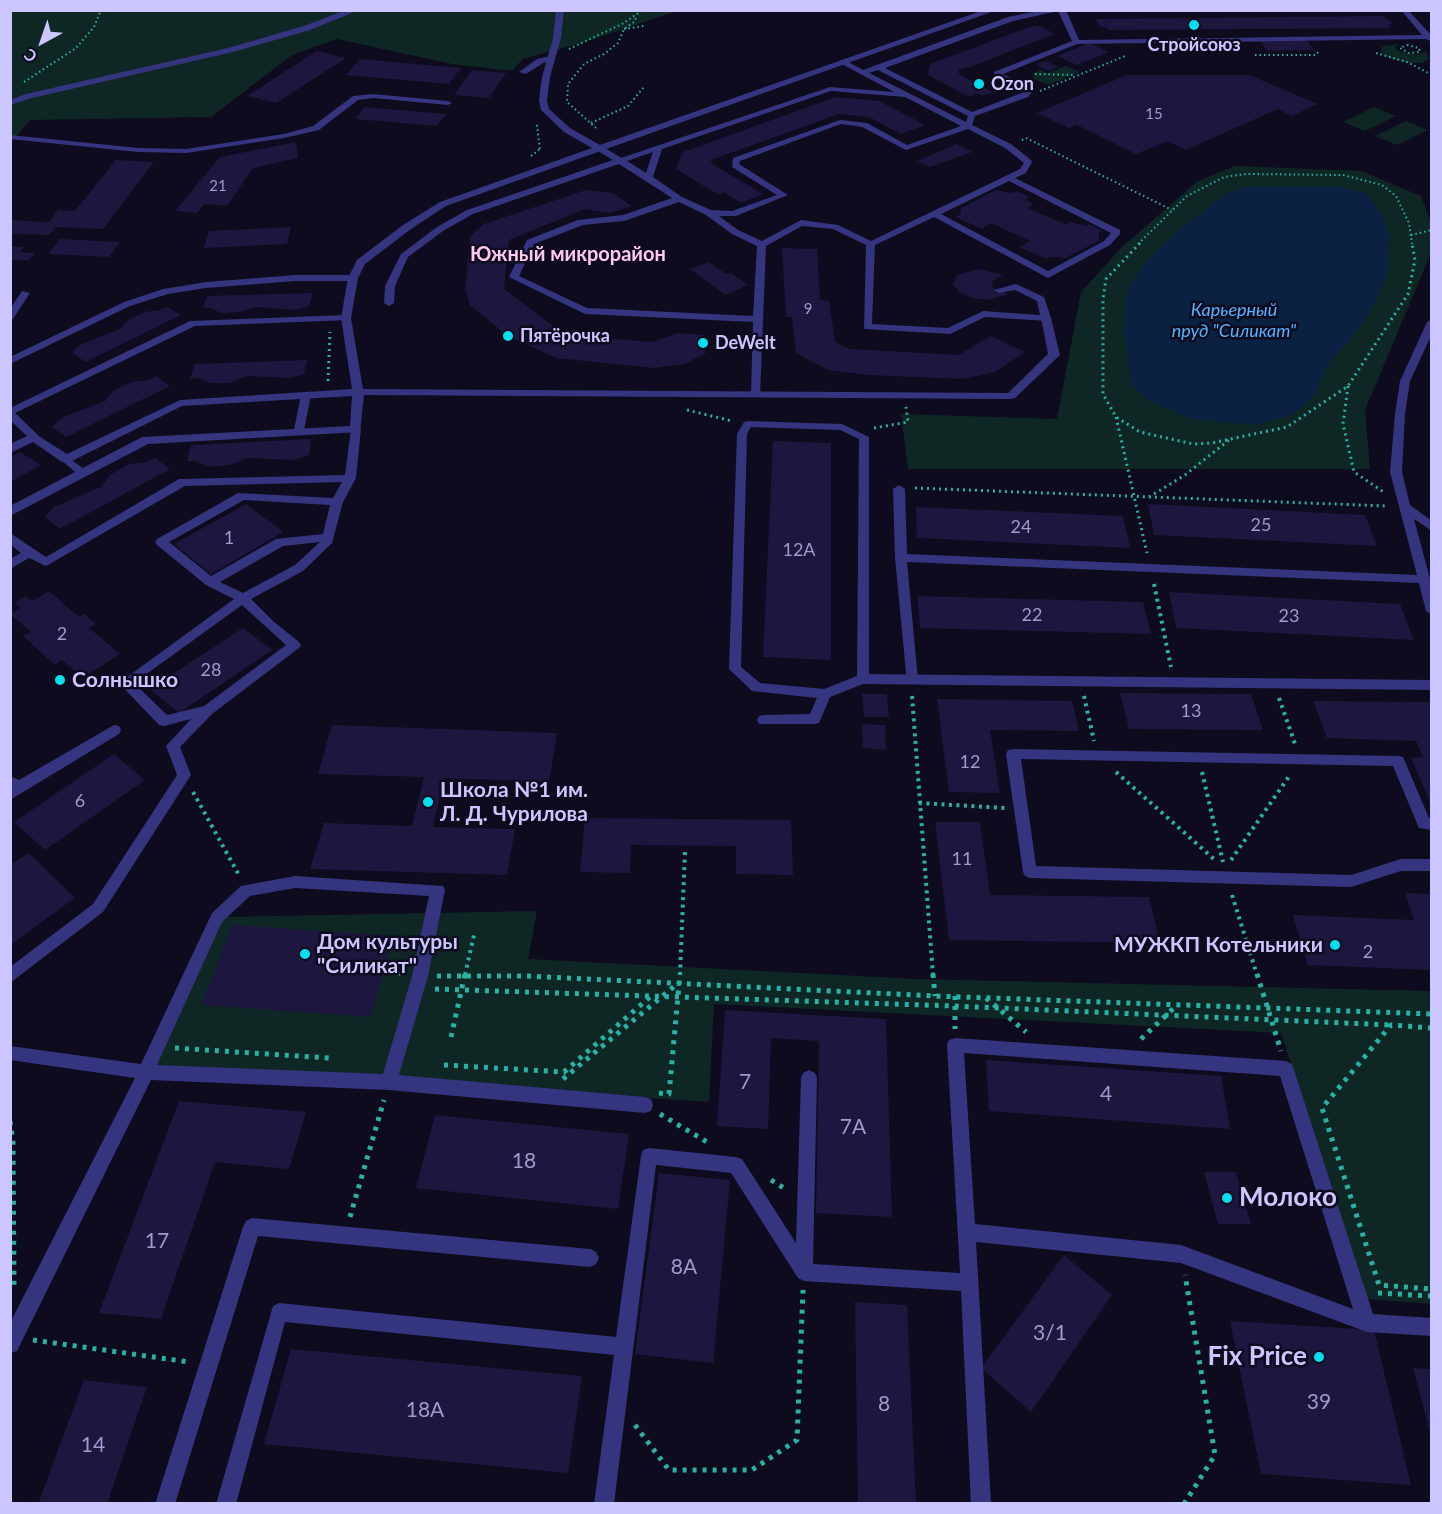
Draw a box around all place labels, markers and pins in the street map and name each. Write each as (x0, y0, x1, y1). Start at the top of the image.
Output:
marker: Стройсоюз (1187, 18, 1201, 32)
place label: Стройсоюз (1148, 34, 1240, 56)
place label: Ozon (991, 73, 1034, 95)
marker: Ozon (972, 77, 986, 91)
place label: Пятёрочка (520, 325, 610, 347)
marker: Пятёрочка (501, 329, 515, 343)
place label: DeWelt (715, 332, 776, 354)
marker: DeWelt (696, 336, 710, 350)
place label: Солнышко (72, 667, 178, 693)
marker: Солнышко (53, 673, 67, 687)
place label: Школа №1 им. Л. Д. Чурилова (440, 777, 588, 827)
marker: Школа №1 им. Л. Д. Чурилова (421, 795, 435, 809)
place label: Дом культуры "Силикат" (317, 929, 458, 979)
place label: МУЖКП Котельники (1114, 932, 1323, 958)
marker: МУЖКП Котельники (1328, 938, 1342, 952)
marker: Дом культуры "Силикат" (298, 947, 312, 961)
place label: Молоко (1239, 1182, 1337, 1214)
marker: Молоко (1220, 1191, 1234, 1205)
place label: Fix Price (1207, 1341, 1307, 1373)
marker: Fix Price (1312, 1350, 1326, 1364)

